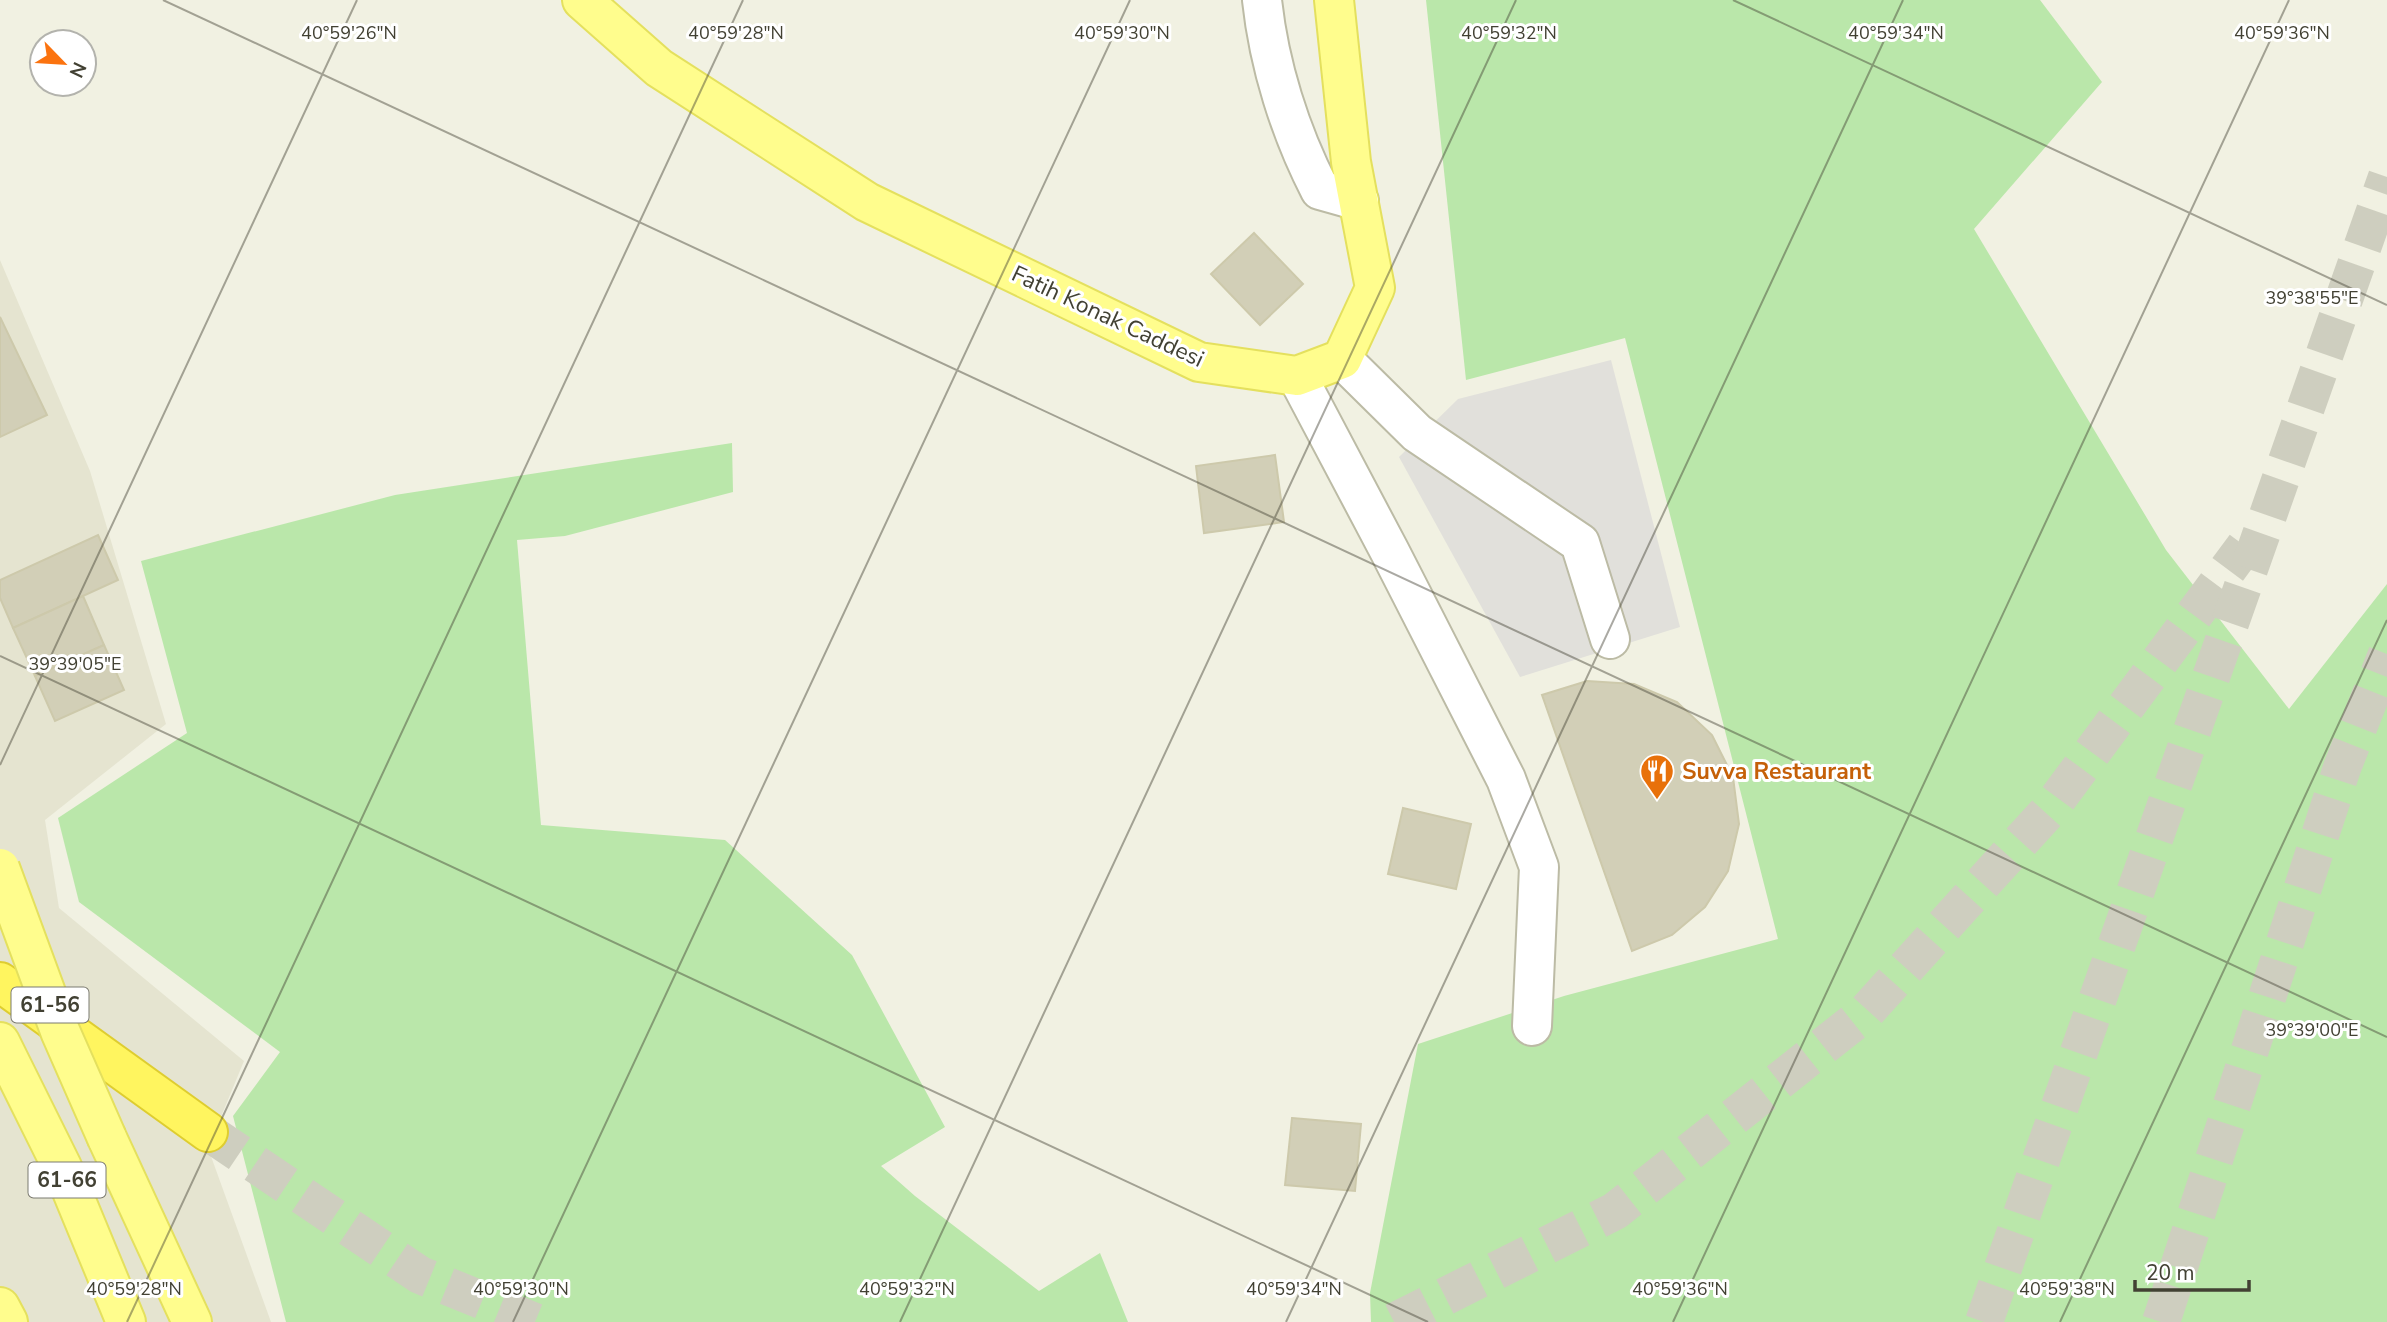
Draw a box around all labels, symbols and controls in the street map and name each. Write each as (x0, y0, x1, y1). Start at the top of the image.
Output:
text: 40°59'26"N (301, 21, 397, 45)
text: 40°59'28"N (688, 21, 784, 45)
text: 40°59'30"N (1074, 21, 1170, 45)
text: 40°59'32"N (1461, 21, 1557, 45)
text: 40°59'34"N (1848, 21, 1944, 45)
text: 40°59'36"N (2234, 21, 2330, 45)
north arrow (28, 28, 98, 98)
text: N (63, 58, 92, 82)
street label: Fatih Konak Caddesi (1007, 258, 1209, 375)
text: 39°38'55"E (2266, 286, 2359, 310)
text: 39°39'05"E (29, 652, 122, 676)
restaurant icon: Suvva Restaurant (1638, 752, 1676, 801)
place label: Suvva Restaurant (1682, 756, 1871, 787)
road number: 61-56 (12, 988, 88, 1023)
text: 39°39'00"E (2266, 1018, 2359, 1042)
road number: 61-66 (28, 1162, 106, 1198)
scale bar (2135, 1248, 2249, 1292)
text: 20 m (2146, 1259, 2195, 1287)
text: 40°59'28"N (86, 1277, 182, 1301)
text: 40°59'30"N (473, 1277, 569, 1301)
text: 40°59'32"N (859, 1277, 955, 1301)
text: 40°59'34"N (1246, 1277, 1342, 1301)
text: 40°59'36"N (1632, 1277, 1728, 1301)
text: 40°59'38"N (2019, 1277, 2115, 1301)

